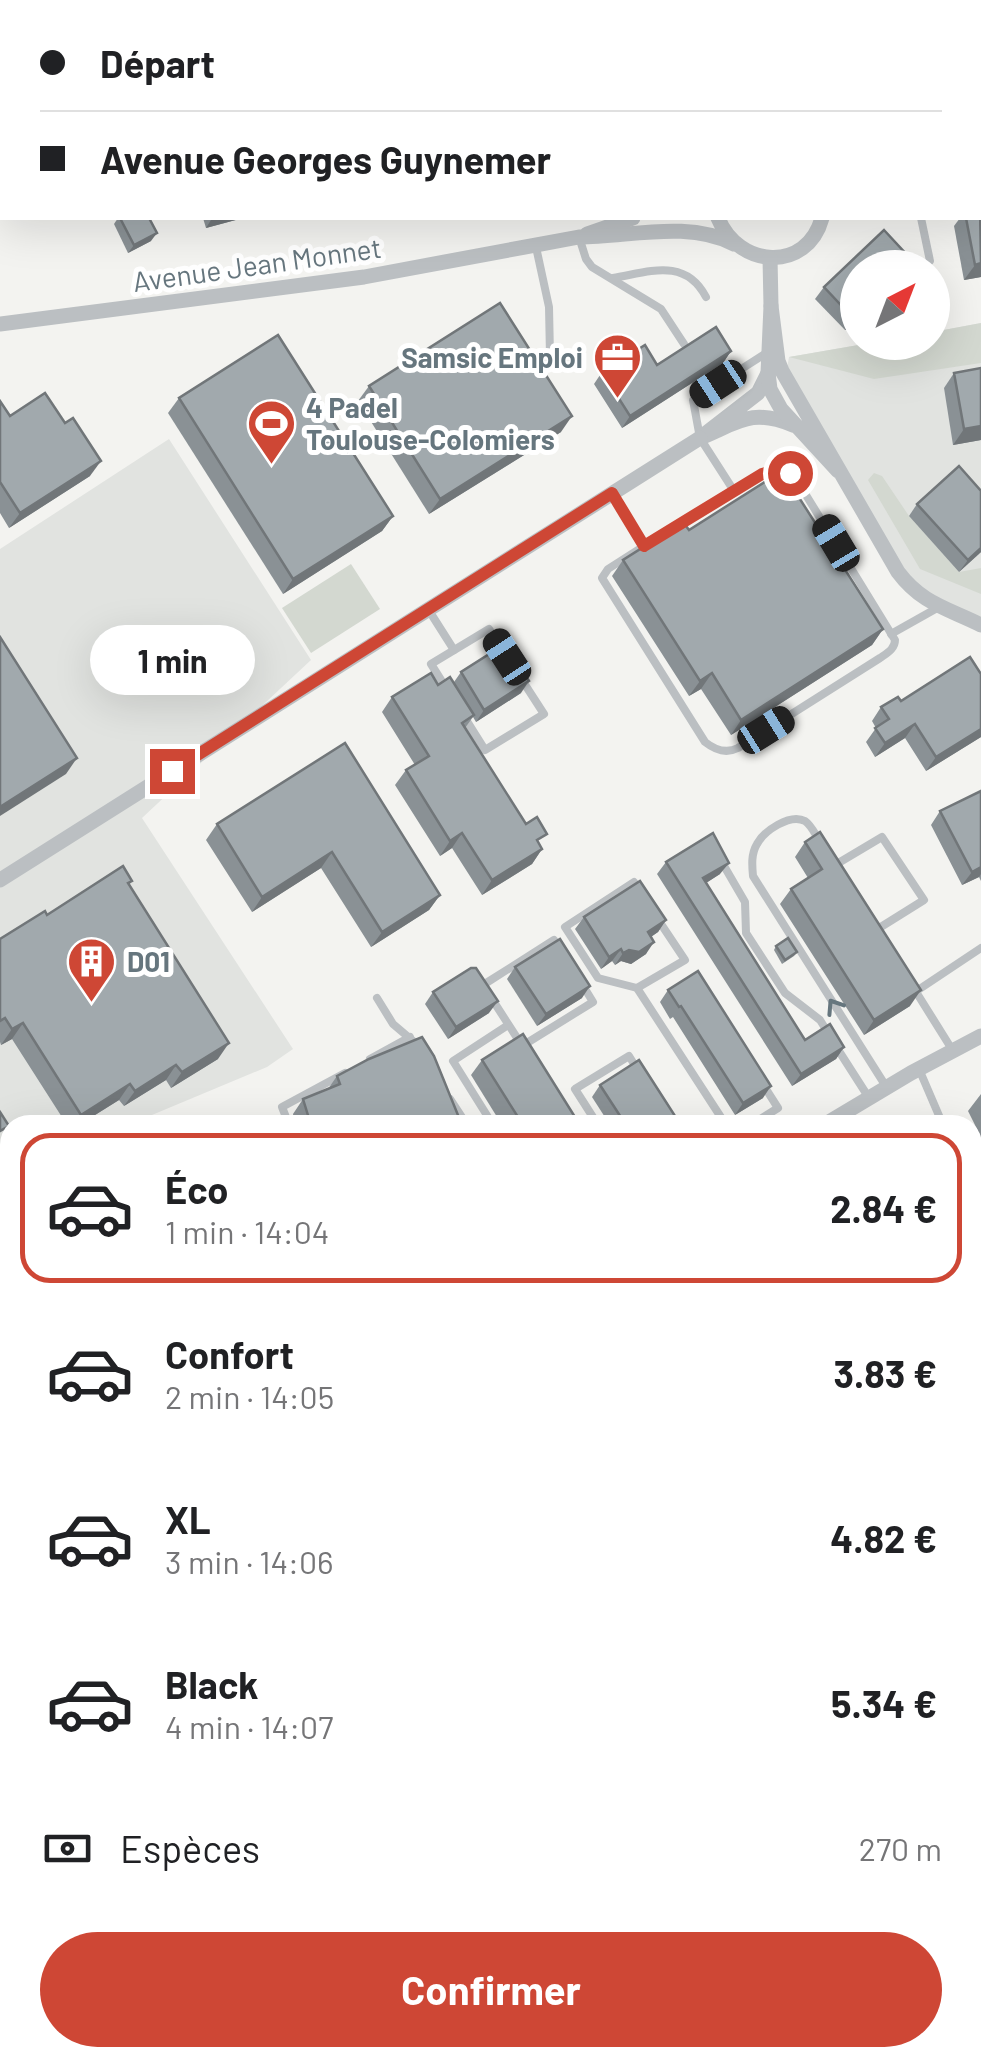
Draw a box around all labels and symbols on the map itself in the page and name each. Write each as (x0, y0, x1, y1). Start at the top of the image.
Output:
street label: Avenue Jean Monnet (130, 230, 383, 298)
north arrow (840, 250, 950, 360)
office icon: Samsic Emploi (592, 332, 644, 400)
place label: Samsic Emploi (401, 340, 583, 374)
car (685, 355, 751, 413)
place label: 4 Padel Toulouse-Colomiers (306, 390, 555, 456)
sports icon: 4 Padel Toulouse-Colomiers (245, 398, 297, 466)
route start (768, 451, 813, 496)
car (808, 510, 864, 576)
car (478, 624, 536, 690)
callout: 1 min (90, 626, 254, 696)
car (733, 701, 799, 759)
route end (150, 749, 195, 794)
building icon: D01 (66, 936, 118, 1004)
place label: D01 (127, 944, 170, 978)
one-way arrow (828, 999, 847, 1017)

